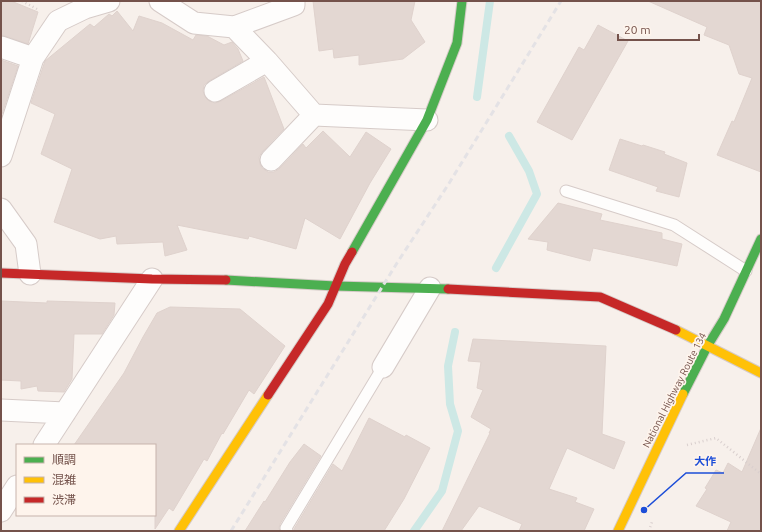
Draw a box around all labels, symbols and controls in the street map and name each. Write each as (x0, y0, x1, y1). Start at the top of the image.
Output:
scale bar (618, 16, 699, 42)
text: 20 m (624, 23, 651, 36)
street label: National Highway Route 134 (641, 331, 708, 450)
legend (16, 444, 156, 516)
callout: 大作 (686, 450, 724, 473)
text: 順調 (52, 453, 76, 466)
text: 大作 (694, 455, 716, 467)
text: 混雑 (52, 473, 76, 486)
text: 渋滞 (52, 493, 76, 506)

